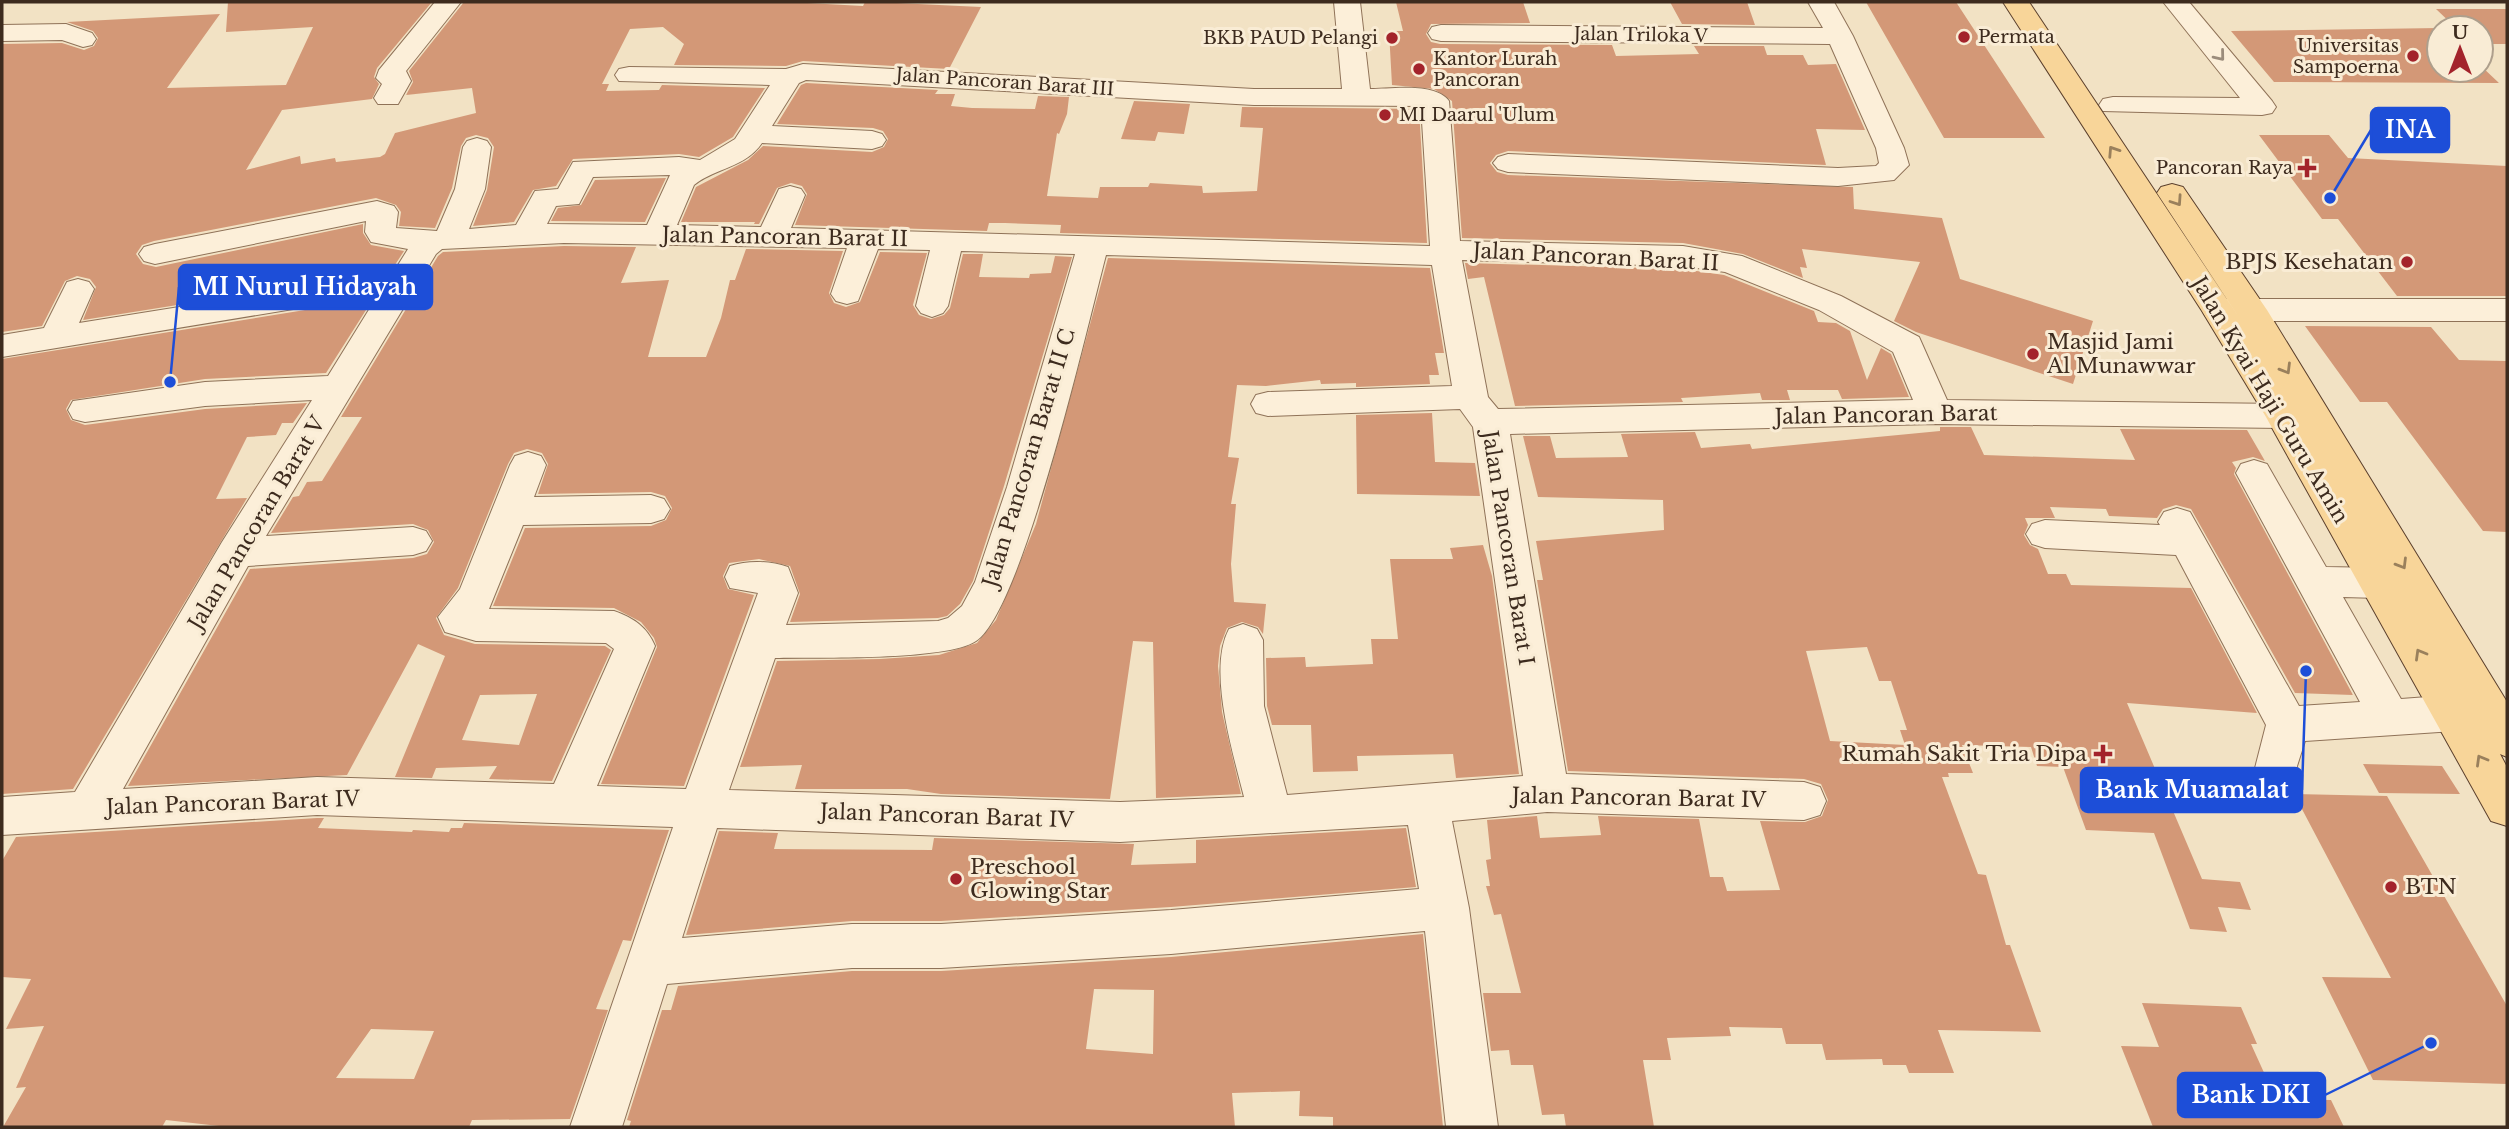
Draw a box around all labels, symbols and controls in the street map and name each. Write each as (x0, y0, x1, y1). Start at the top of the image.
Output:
north arrow (2425, 14, 2495, 84)
text: U (2452, 21, 2469, 44)
street label: Jalan Triloka V (1572, 23, 1709, 47)
place label: Permata (1978, 26, 2055, 48)
place label: BKB PAUD Pelangi (1203, 27, 1378, 49)
marker: Permata (1956, 29, 1972, 45)
marker: BKB PAUD Pelangi (1384, 30, 1400, 46)
place label: Universitas Sampoerna (2293, 35, 2399, 78)
place label: Kantor Lurah Pancoran (1433, 48, 1557, 91)
one-way arrow (2212, 48, 2225, 60)
marker: Universitas Sampoerna (2405, 48, 2421, 64)
marker: Kantor Lurah Pancoran (1411, 61, 1427, 77)
street label: Jalan Pancoran Barat III (893, 63, 1115, 101)
place label: MI Daarul 'Ulum (1399, 104, 1555, 126)
marker: MI Daarul 'Ulum (1377, 107, 1393, 123)
callout: INA (2371, 108, 2449, 152)
text: INA (2385, 116, 2436, 144)
one-way arrow (2109, 146, 2121, 159)
place label: Pancoran Raya (2156, 157, 2293, 179)
marker: Pancoran Raya (2299, 160, 2315, 176)
one-way arrow (2169, 193, 2181, 206)
street label: Jalan Pancoran Barat II (659, 222, 908, 252)
street label: Jalan Pancoran Barat II (1469, 237, 1720, 276)
place label: BPJS Kesehatan (2225, 249, 2393, 275)
marker: BPJS Kesehatan (2399, 254, 2415, 270)
callout: MI Nurul Hidayah (179, 265, 432, 309)
street label: Jalan Kyai Haji Guru Amin (2184, 269, 2354, 528)
text: MI Nurul Hidayah (193, 273, 418, 301)
street label: Jalan Pancoran Barat II C (976, 325, 1081, 593)
place label: Masjid Jami Al Munawwar (2046, 329, 2196, 379)
marker: Masjid Jami Al Munawwar (2025, 346, 2041, 362)
one-way arrow (2278, 361, 2291, 374)
street label: Jalan Pancoran Barat (1771, 400, 1998, 430)
street label: Jalan Pancoran Barat V (181, 411, 331, 637)
street label: Jalan Pancoran Barat I (1476, 426, 1539, 667)
one-way arrow (2394, 557, 2407, 570)
one-way arrow (2415, 649, 2428, 662)
place label: Rumah Sakit Tria Dipa (1842, 741, 2087, 767)
marker: Rumah Sakit Tria Dipa (2093, 744, 2113, 764)
one-way arrow (2476, 755, 2489, 768)
callout: Bank Muamalat (2081, 768, 2302, 812)
text: Bank Muamalat (2095, 776, 2289, 804)
street label: Jalan Pancoran Barat IV (1509, 783, 1767, 813)
street label: Jalan Pancoran Barat IV (103, 786, 361, 821)
street label: Jalan Pancoran Barat IV (817, 798, 1075, 833)
place label: Preschool Glowing Star (970, 854, 1109, 904)
marker: Preschool Glowing Star (948, 871, 964, 887)
place label: BTN (2405, 874, 2457, 900)
marker: BTN (2383, 879, 2399, 895)
callout: Bank DKI (2178, 1073, 2325, 1117)
text: Bank DKI (2192, 1081, 2311, 1109)

